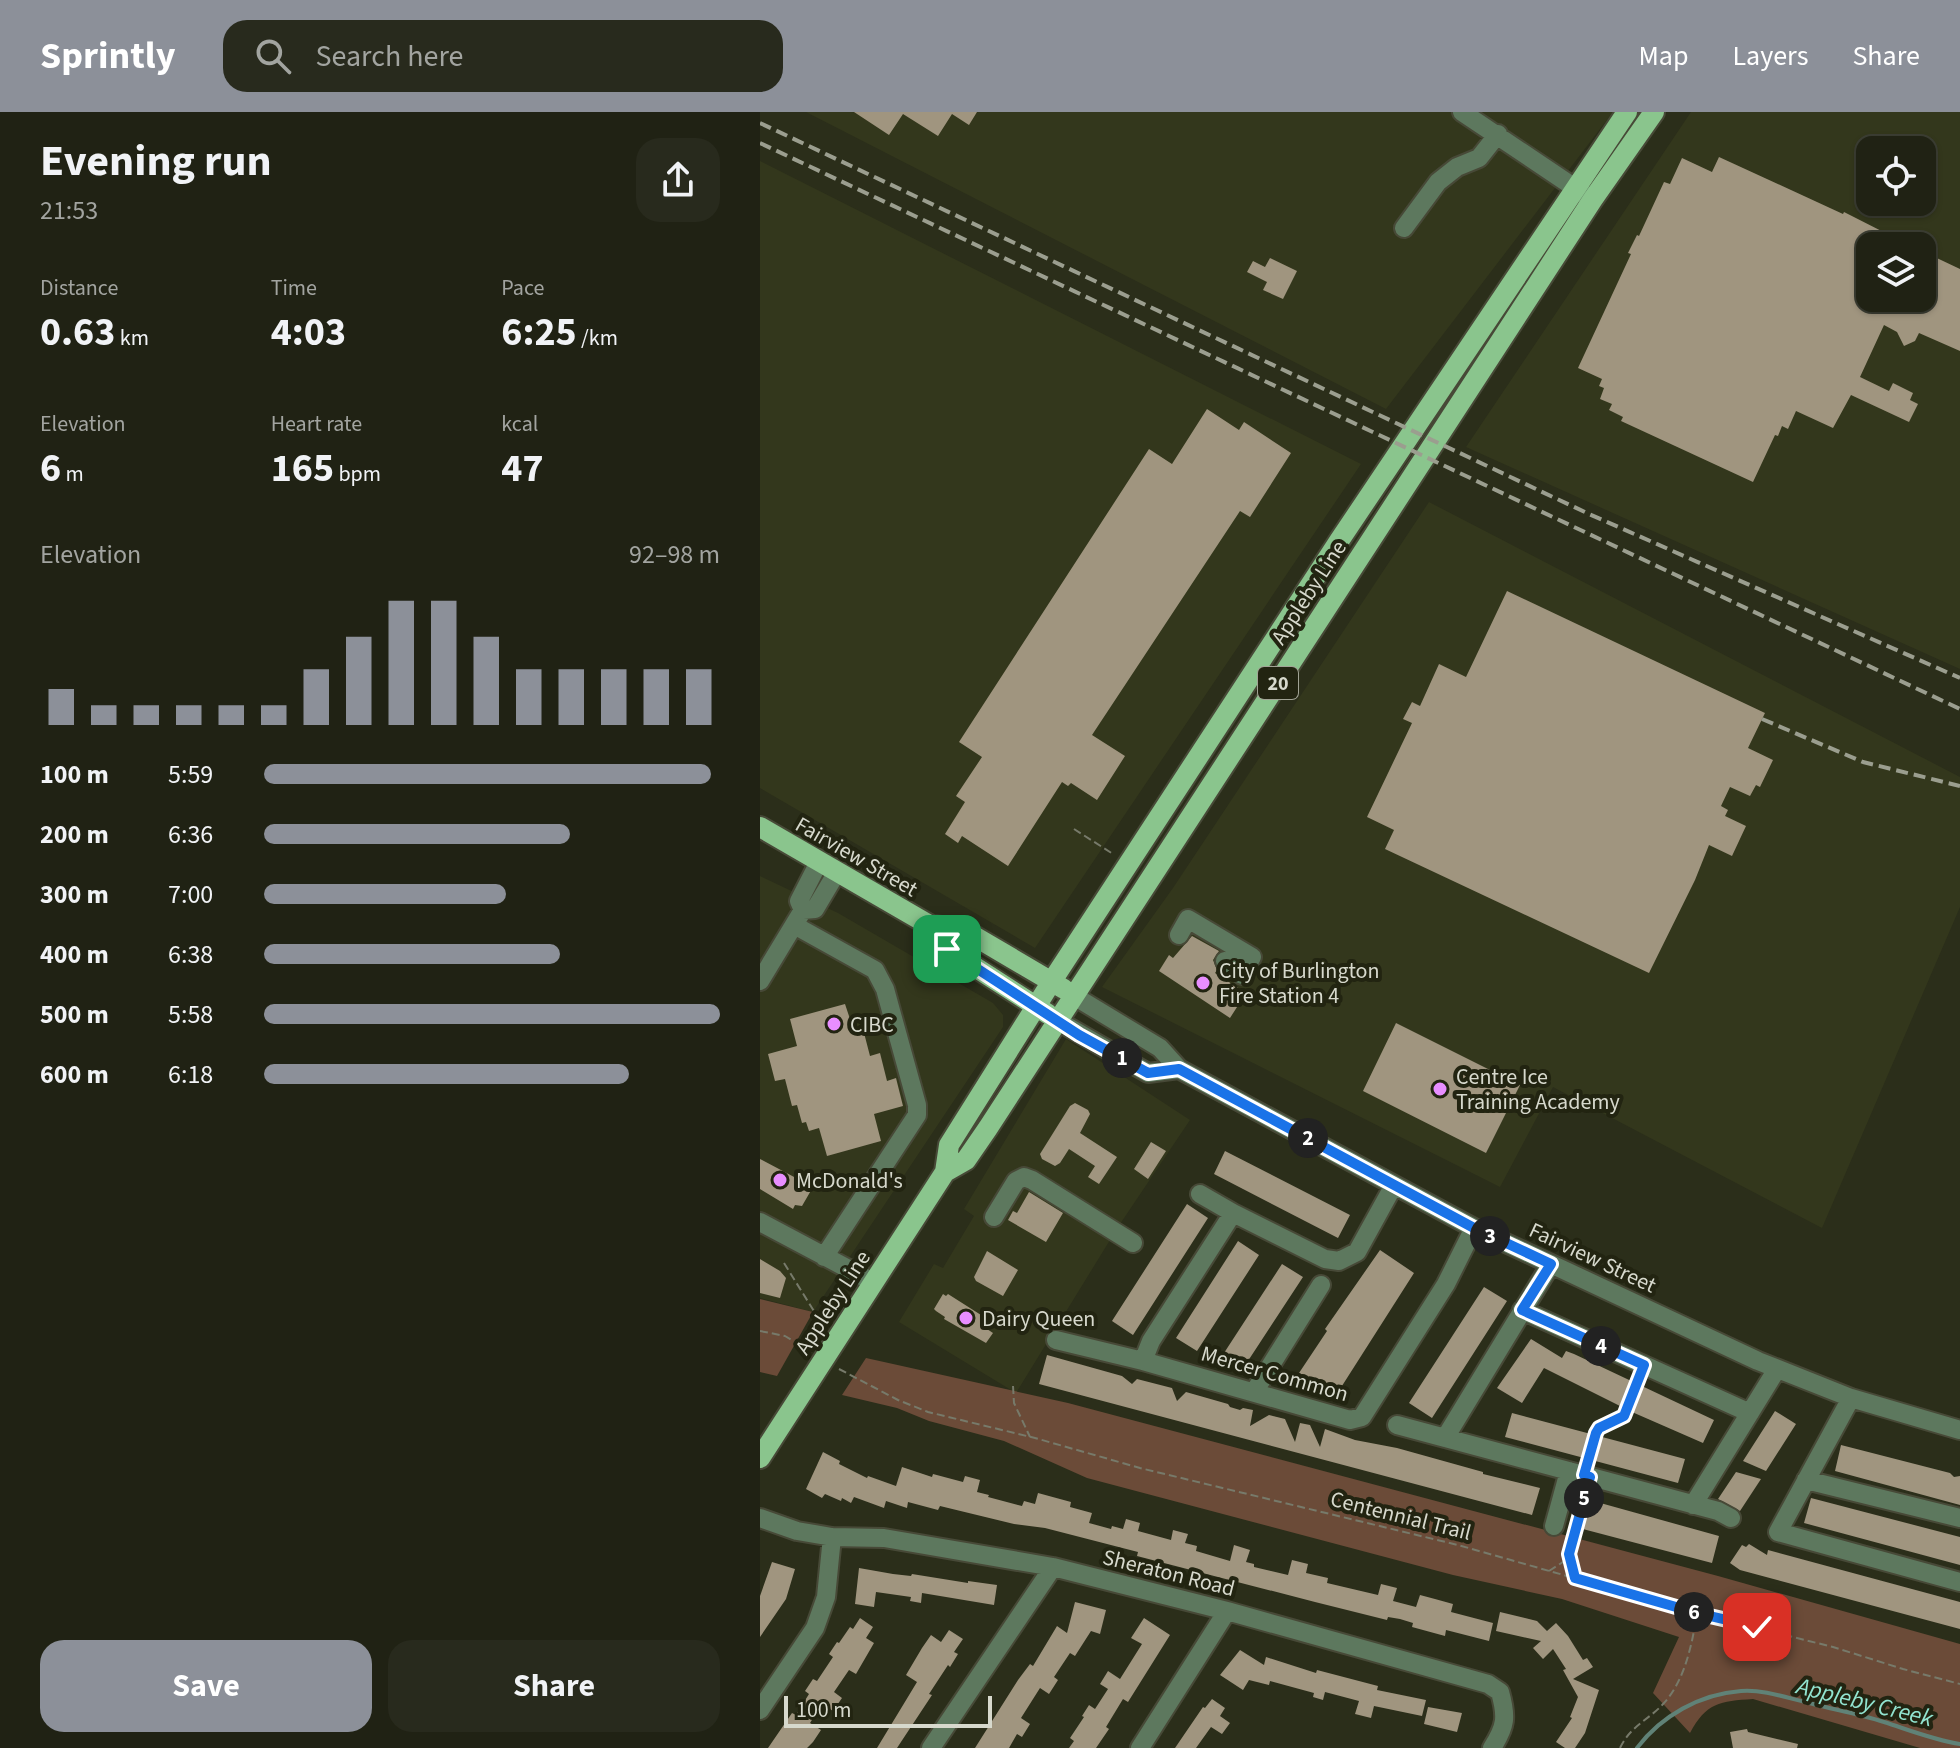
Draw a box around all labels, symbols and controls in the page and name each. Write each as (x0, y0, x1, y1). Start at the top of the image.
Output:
search box (223, 20, 783, 92)
text: Sprintly (40, 29, 175, 83)
icon: search (251, 34, 295, 78)
text: Search here (315, 35, 463, 78)
text: Map (1638, 36, 1688, 76)
text: Layers (1732, 36, 1808, 76)
text: Share (1852, 36, 1920, 76)
text: Evening run (40, 130, 272, 193)
map controls (1856, 136, 1936, 312)
button: locate (1856, 136, 1936, 216)
button: share (636, 138, 720, 222)
text: 21:53 (40, 192, 98, 229)
button: layers (1856, 232, 1936, 312)
text: Distance (40, 272, 118, 304)
text: Time (271, 272, 317, 304)
text: Pace (501, 272, 544, 304)
text: 0.63 (40, 304, 115, 361)
text: 4:03 (271, 304, 346, 361)
text: 6:25 (501, 304, 577, 361)
text: km (115, 322, 149, 354)
text: /km (577, 322, 618, 354)
text: Elevation (40, 408, 126, 440)
text: Heart rate (271, 408, 362, 440)
text: kcal (501, 408, 538, 440)
text: 6 (40, 440, 61, 497)
text: 165 (271, 440, 334, 497)
text: 47 (501, 440, 544, 497)
text: m (61, 458, 84, 490)
text: bpm (334, 458, 381, 490)
street label: Appleby Line (1263, 534, 1355, 651)
text: Elevation (40, 536, 141, 573)
text: 92–98 m (629, 536, 720, 573)
road number: 20 (1258, 667, 1298, 699)
text: 100 m (40, 756, 109, 793)
text: 5:59 (168, 756, 213, 793)
street label: Fairview Street (789, 809, 924, 905)
text: 200 m (40, 816, 109, 853)
text: 6:36 (168, 816, 213, 853)
text: 300 m (40, 876, 109, 913)
text: 7:00 (168, 876, 213, 913)
pin (913, 915, 981, 983)
icon: arrive (925, 927, 969, 971)
text: 400 m (40, 936, 109, 973)
text: 6:38 (168, 936, 213, 973)
place label: City of Burlington Fire Station 4 (1219, 955, 1380, 1012)
marker: City of Burlington Fire Station 4 (1194, 974, 1212, 992)
text: 500 m (40, 996, 109, 1033)
text: 5:58 (168, 996, 213, 1033)
place label: CIBC (850, 1009, 894, 1041)
marker: CIBC (825, 1015, 843, 1033)
pin: 1 (1102, 1038, 1142, 1078)
text: 1 (1116, 1042, 1128, 1074)
text: 600 m (40, 1056, 109, 1093)
text: 6:18 (168, 1056, 213, 1093)
place label: Centre Ice Training Academy (1456, 1061, 1621, 1118)
marker: Centre Ice Training Academy (1431, 1080, 1449, 1098)
pin: 2 (1288, 1118, 1328, 1158)
text: 2 (1302, 1122, 1314, 1154)
place label: McDonald's (796, 1165, 903, 1197)
marker: McDonald's (771, 1171, 789, 1189)
street label: Fairview Street (1524, 1214, 1662, 1302)
pin: 3 (1470, 1216, 1510, 1256)
text: 3 (1484, 1220, 1496, 1252)
street label: Appleby Line (787, 1244, 879, 1361)
place label: Dairy Queen (982, 1303, 1095, 1335)
marker: Dairy Queen (957, 1309, 975, 1327)
pin: 4 (1581, 1326, 1621, 1366)
text: 4 (1595, 1330, 1607, 1362)
street label: Mercer Common (1197, 1338, 1352, 1410)
pin: 5 (1564, 1478, 1604, 1518)
text: 5 (1578, 1482, 1590, 1514)
street label: Centennial Trail (1327, 1483, 1475, 1549)
street label: Sheraton Road (1099, 1541, 1238, 1605)
pin: 6 (1674, 1592, 1714, 1632)
pin (1723, 1593, 1791, 1661)
text: 6 (1688, 1596, 1700, 1628)
icon: check (1735, 1605, 1779, 1649)
button: Save (40, 1640, 372, 1732)
button: Share (388, 1640, 720, 1732)
water label: Appleby Creek (1791, 1668, 1937, 1736)
scale bar (784, 1692, 992, 1728)
text: 100 m (796, 1694, 851, 1726)

